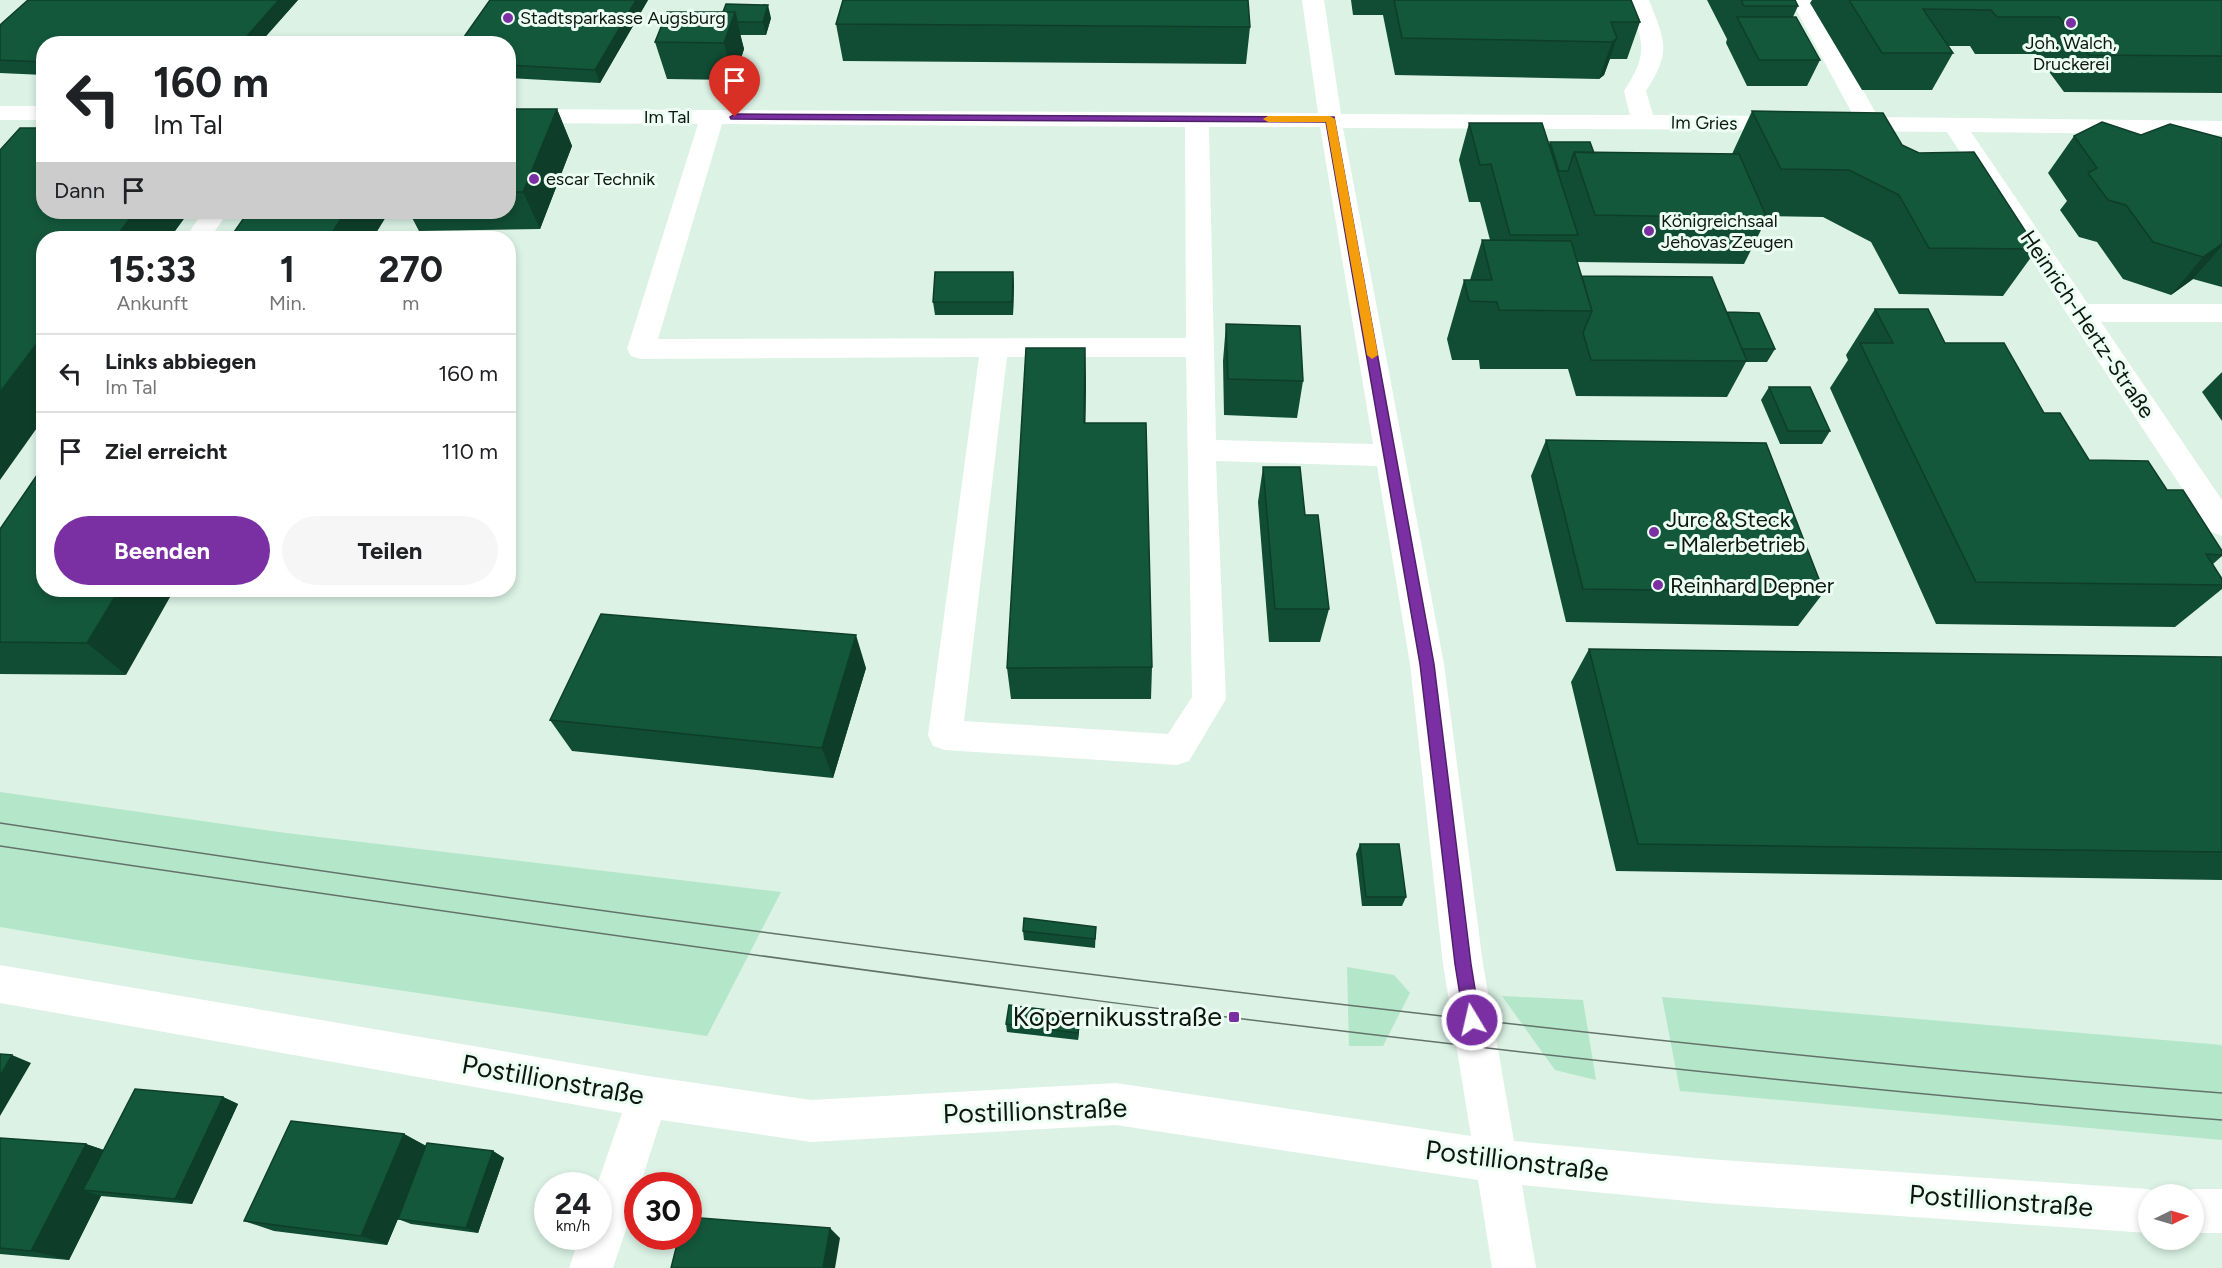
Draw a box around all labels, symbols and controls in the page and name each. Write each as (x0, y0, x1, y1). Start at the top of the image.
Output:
place label: Stadtsparkasse Augsburg (520, 7, 726, 29)
marker: Stadtsparkasse Augsburg (501, 11, 515, 25)
marker: Joh. Walch, Druckerei (2064, 16, 2078, 30)
place label: Joh. Walch, Druckerei (2025, 32, 2117, 75)
pin (709, 55, 760, 117)
text: 160 m (153, 57, 269, 108)
icon: left (54, 60, 132, 138)
icon: arrive (718, 64, 751, 97)
street label: Im Tal (644, 106, 690, 128)
text: Im Tal (153, 108, 223, 141)
street label: Im Gries (1670, 111, 1738, 135)
place label: escar Technik (546, 168, 655, 190)
marker: escar Technik (527, 172, 541, 186)
icon: arrive (117, 174, 150, 207)
text: Dann (54, 177, 105, 204)
place label: Königreichsaal Jehovas Zeugen (1661, 210, 1793, 253)
marker: Königreichsaal Jehovas Zeugen (1642, 224, 1656, 238)
street label: Heinrich-Hertz-Straße (2015, 225, 2161, 423)
text: 15:33 (109, 248, 196, 291)
text: 1 (280, 248, 295, 291)
text: 270 (379, 248, 443, 291)
text: Ankunft (117, 291, 188, 315)
text: Min. (269, 291, 306, 315)
text: m (402, 291, 419, 315)
text: Links abbiegen (105, 348, 256, 375)
icon: left (54, 357, 87, 390)
text: 160 m (438, 360, 498, 387)
text: Im Tal (105, 375, 157, 399)
icon: arrive (54, 435, 87, 468)
text: Ziel erreicht (105, 438, 228, 465)
text: 110 m (442, 438, 498, 465)
place label: Jurc & Steck - Malerbetrieb (1666, 506, 1805, 558)
button: Beenden (54, 516, 270, 585)
button: Teilen (282, 516, 498, 585)
marker: Jurc & Steck - Malerbetrieb (1647, 525, 1661, 539)
place label: Reinhard Depner (1670, 572, 1835, 599)
marker: Reinhard Depner (1651, 578, 1665, 592)
position arrow (1440, 988, 1504, 1052)
place label: Kopernikusstraße (1013, 1000, 1222, 1033)
marker: Kopernikusstraße (1227, 1010, 1241, 1024)
street label: Postillionstraße (459, 1047, 647, 1112)
street label: Postillionstraße (942, 1091, 1128, 1130)
street label: Postillionstraße (1423, 1133, 1611, 1188)
speed limit sign: 30 (624, 1172, 702, 1250)
street label: Postillionstraße (1908, 1178, 2094, 1223)
north arrow (2138, 1184, 2204, 1250)
map controls (2138, 1184, 2204, 1250)
text: 24 (555, 1185, 591, 1222)
text: km/h (556, 1217, 590, 1235)

